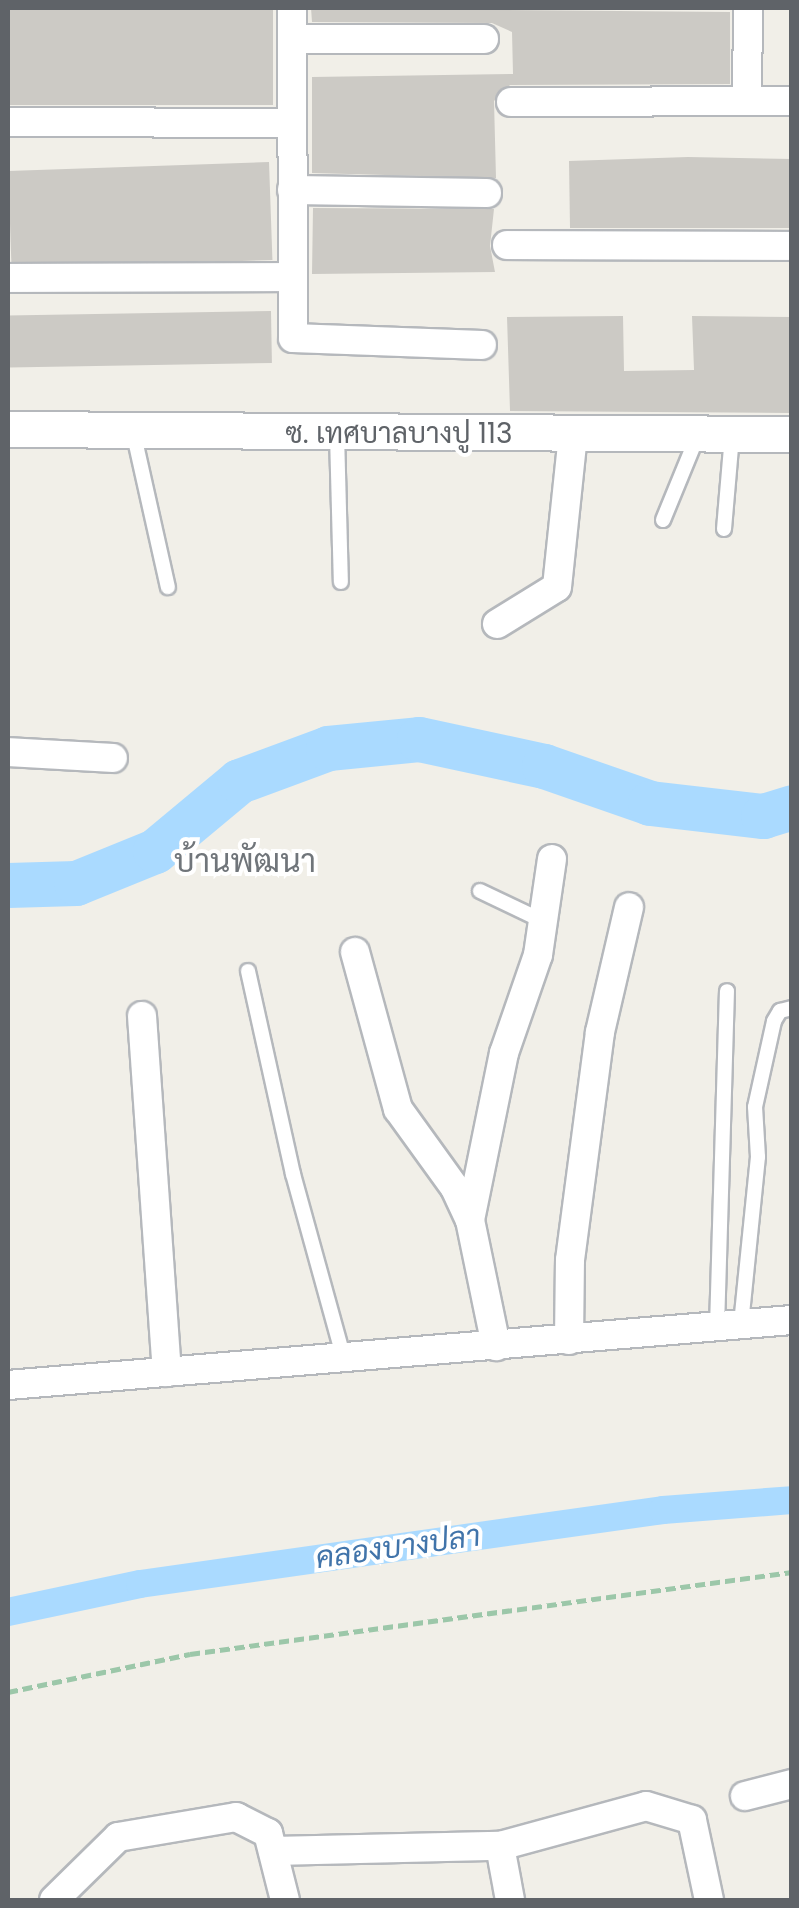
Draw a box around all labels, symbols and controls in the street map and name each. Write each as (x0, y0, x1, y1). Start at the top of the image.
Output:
street label: ซ. เทศบาลบางปู 113 (286, 417, 512, 451)
district label: บ้านพัฒนา (174, 842, 316, 880)
water label: คลองบางปลา (313, 1518, 483, 1576)

